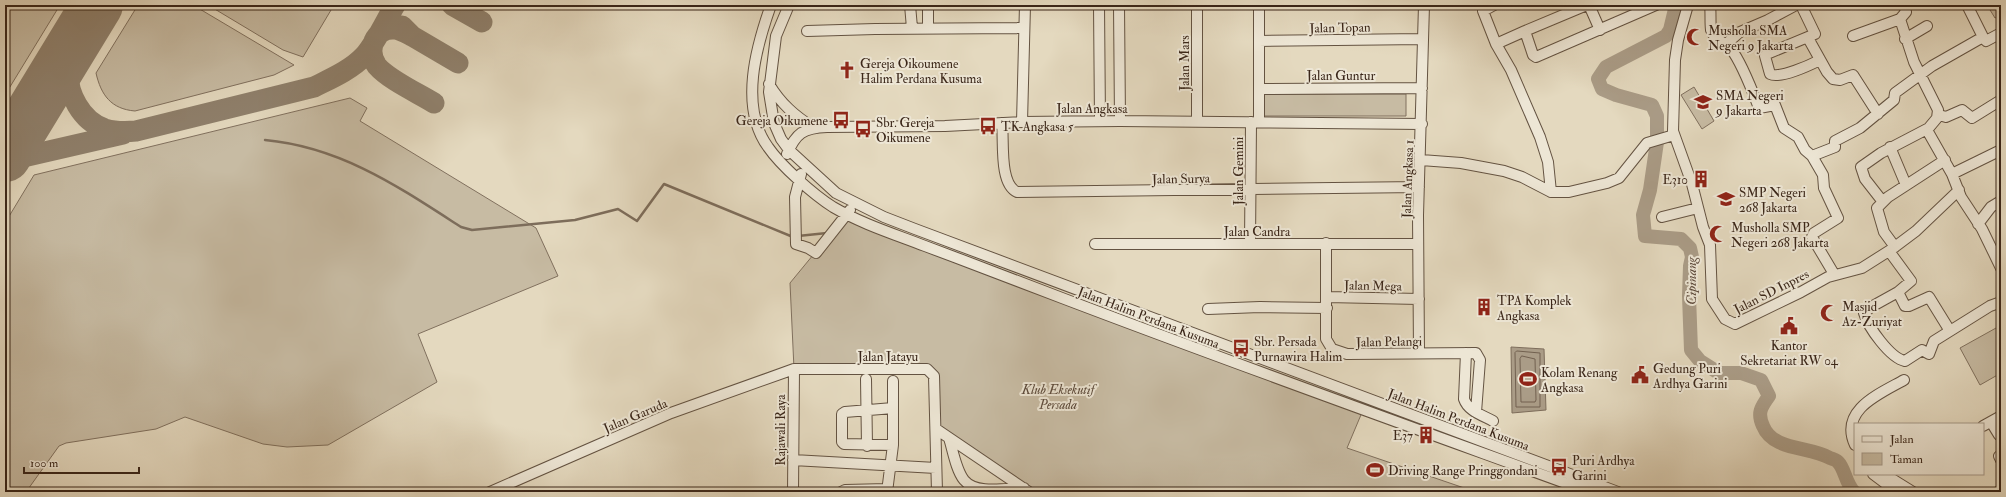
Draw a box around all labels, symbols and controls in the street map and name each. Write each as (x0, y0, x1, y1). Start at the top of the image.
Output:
street label: Jalan Topan (1308, 19, 1371, 38)
place label: Musholla SMA Negeri 9 Jakarta (1708, 23, 1794, 54)
mosque icon: Musholla SMA Negeri 9 Jakarta (1685, 27, 1705, 47)
street label: Jalan Mars (1177, 35, 1193, 92)
place label: Gereja Oikoumene Halim Perdana Kusuma (860, 56, 982, 87)
church icon: Gereja Oikoumene Halim Perdana Kusuma (837, 60, 857, 80)
street label: Jalan Guntur (1306, 68, 1375, 84)
place label: SMA Negeri 9 Jakarta (1715, 88, 1784, 119)
school or university icon: SMA Negeri 9 Jakarta (1693, 92, 1713, 112)
street label: Jalan Angkasa (1055, 101, 1128, 117)
bus stop icon: Gereja Oikumene (831, 110, 851, 130)
place label: Gereja Oikumene (736, 113, 829, 129)
place label: Sbr. Gereja Oikumene (876, 115, 935, 146)
bus stop icon: TK Angkasa 5 (978, 116, 998, 136)
bus stop icon: Sbr. Gereja Oikumene (853, 119, 873, 139)
place label: TK Angkasa 5 (1001, 119, 1074, 135)
street label: Jalan Gemini (1231, 136, 1247, 206)
street label: Jalan Angkasa 1 (1399, 139, 1417, 220)
building icon: E310 (1691, 169, 1711, 189)
street label: Jalan Surya (1151, 170, 1211, 189)
place label: E310 (1662, 172, 1688, 188)
place label: SMP Negeri 268 Jakarta (1739, 185, 1807, 216)
school or university icon: SMP Negeri 268 Jakarta (1716, 189, 1736, 209)
place label: Musholla SMP Negeri 268 Jakarta (1731, 220, 1829, 251)
street label: Jalan Candra (1223, 224, 1291, 240)
mosque icon: Musholla SMP Negeri 268 Jakarta (1708, 224, 1728, 244)
water label: Cipinang (1683, 256, 1700, 305)
street label: Jalan SD Inpres (1730, 266, 1813, 319)
street label: Jalan Mega (1343, 277, 1403, 295)
street label: Jalan Halim Perdana Kusuma (1075, 283, 1222, 353)
place label: TPA Komplek Angkasa (1496, 293, 1572, 324)
building icon: TPA Komplek Angkasa (1474, 297, 1494, 317)
place label: Masjid Az-Zuriyat (1841, 299, 1902, 331)
mosque icon: Masjid Az-Zuriyat (1819, 303, 1839, 323)
public building icon: Kantor Sekretariat RW 04 (1779, 316, 1799, 336)
street label: Jalan Pelangi (1355, 333, 1423, 351)
place label: Sbr. Persada Purnawira Halim (1254, 334, 1342, 365)
bus stop icon: Sbr. Persada Purnawira Halim (1231, 338, 1251, 358)
place label: Kantor Sekretariat RW 04 (1740, 338, 1839, 369)
street label: Jalan Jatayu (857, 349, 919, 366)
place label: Gedung Puri Ardhya Garini (1652, 361, 1728, 393)
place label: Kolam Renang Angkasa (1540, 365, 1618, 396)
public building icon: Gedung Puri Ardhya Garini (1630, 365, 1650, 385)
sports icon: Kolam Renang Angkasa (1518, 369, 1538, 389)
park label: Klub Eksekutif Persada (1021, 382, 1098, 413)
street label: Jalan Halim Perdana Kusuma (1385, 385, 1532, 455)
street label: Rajawali Raya (773, 394, 790, 466)
street label: Jalan Garuda (600, 395, 670, 437)
legend (1854, 423, 1984, 475)
building icon: E37 (1416, 425, 1436, 445)
place label: E37 (1393, 428, 1413, 444)
text: Jalan (1889, 432, 1914, 447)
scale bar (24, 449, 139, 475)
text: Taman (1890, 452, 1923, 467)
place label: Puri Ardhya Garini (1572, 453, 1635, 484)
text: 100 m (30, 456, 59, 471)
bus stop icon: Puri Ardhya Garini (1549, 457, 1569, 477)
sports icon: Driving Range Pringgondani (1365, 460, 1385, 480)
place label: Driving Range Pringgondani (1388, 463, 1538, 479)

